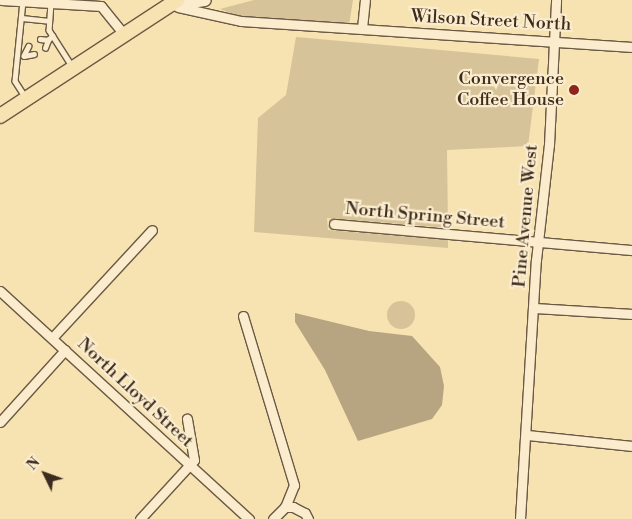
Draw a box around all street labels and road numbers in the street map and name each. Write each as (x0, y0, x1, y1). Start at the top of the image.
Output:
street label: Wilson Street North (410, 6, 572, 36)
street label: Pine Avenue West (509, 144, 543, 288)
street label: North Spring Street (344, 198, 506, 234)
street label: North Lloyd Street (72, 334, 198, 452)

